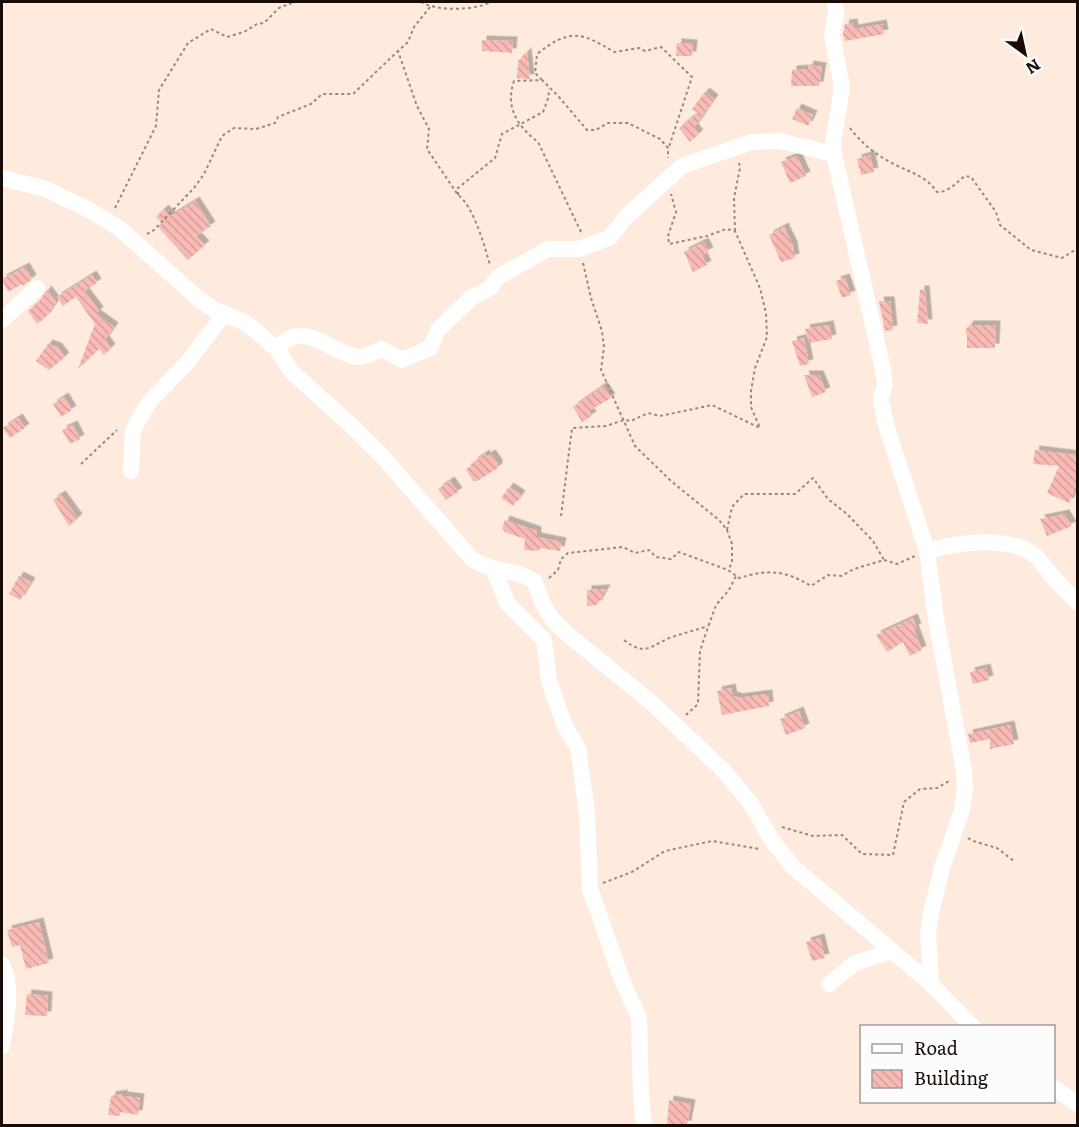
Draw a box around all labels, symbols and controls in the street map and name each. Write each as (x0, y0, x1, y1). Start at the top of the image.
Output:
north arrow (995, 24, 1055, 84)
text: N (1022, 54, 1046, 81)
legend (860, 1025, 1055, 1103)
text: Road (914, 1034, 958, 1061)
text: Building (914, 1064, 989, 1091)

